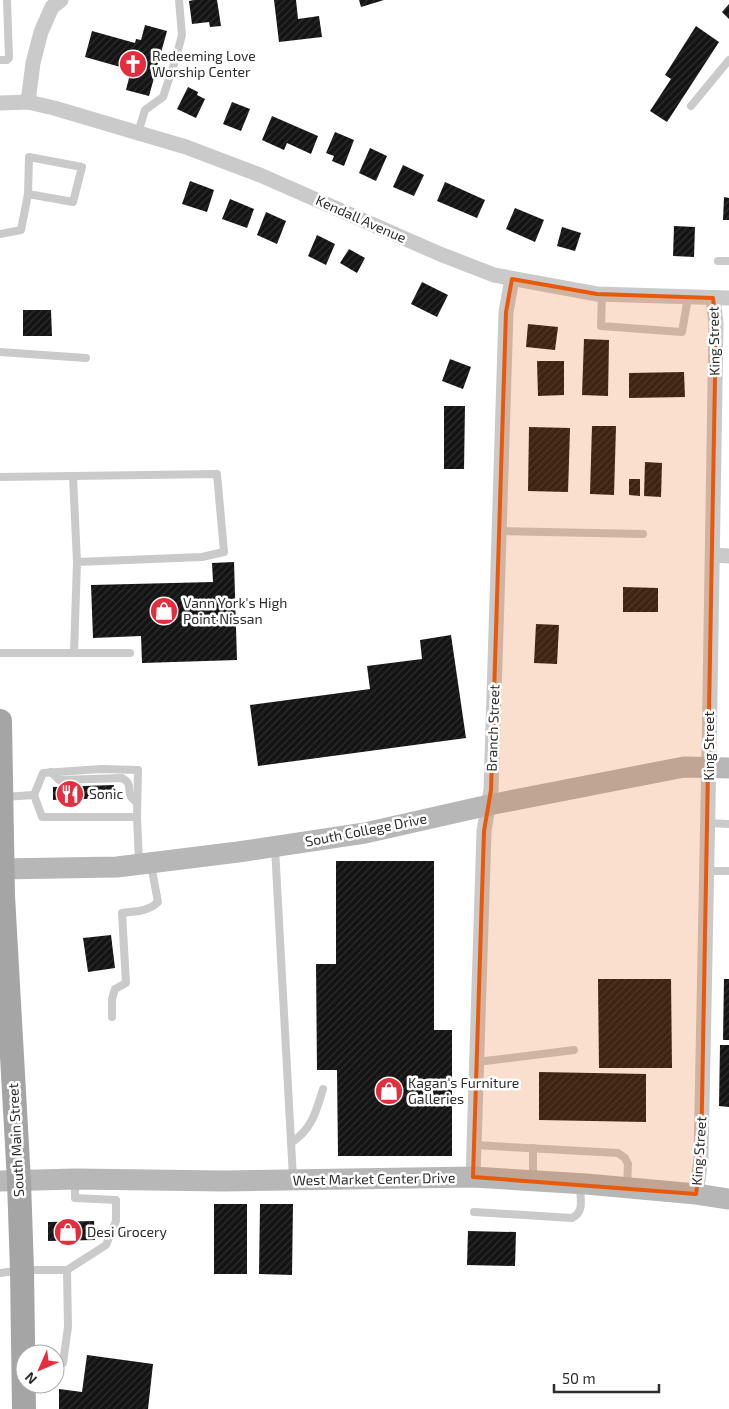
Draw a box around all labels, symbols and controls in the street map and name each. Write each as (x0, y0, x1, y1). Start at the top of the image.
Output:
place label: Redeeming Love Worship Center (152, 47, 256, 80)
church icon: Redeeming Love Worship Center (118, 49, 148, 79)
street label: Kendall Avenue (313, 191, 409, 246)
street label: King Street (704, 306, 723, 376)
place label: Vann York's High Point Nissan (183, 594, 288, 627)
shop icon: Vann York's High Point Nissan (149, 596, 179, 626)
street label: Branch Street (482, 684, 503, 772)
street label: King Street (700, 711, 717, 781)
restaurant icon: Sonic (55, 779, 85, 809)
place label: Sonic (89, 785, 123, 802)
street label: South College Drive (304, 809, 428, 850)
place label: Kagan's Furniture Galleries (408, 1074, 519, 1107)
shop icon: Kagan's Furniture Galleries (374, 1076, 404, 1106)
street label: South Main Street (4, 1083, 27, 1197)
street label: King Street (688, 1116, 709, 1186)
street label: West Market Center Drive (292, 1169, 456, 1188)
shop icon: Desi Grocery (53, 1217, 83, 1247)
place label: Desi Grocery (87, 1223, 168, 1240)
north arrow (15, 1344, 65, 1394)
scale bar (554, 1362, 659, 1394)
text: N (21, 1369, 40, 1388)
text: 50 m (562, 1369, 596, 1387)

